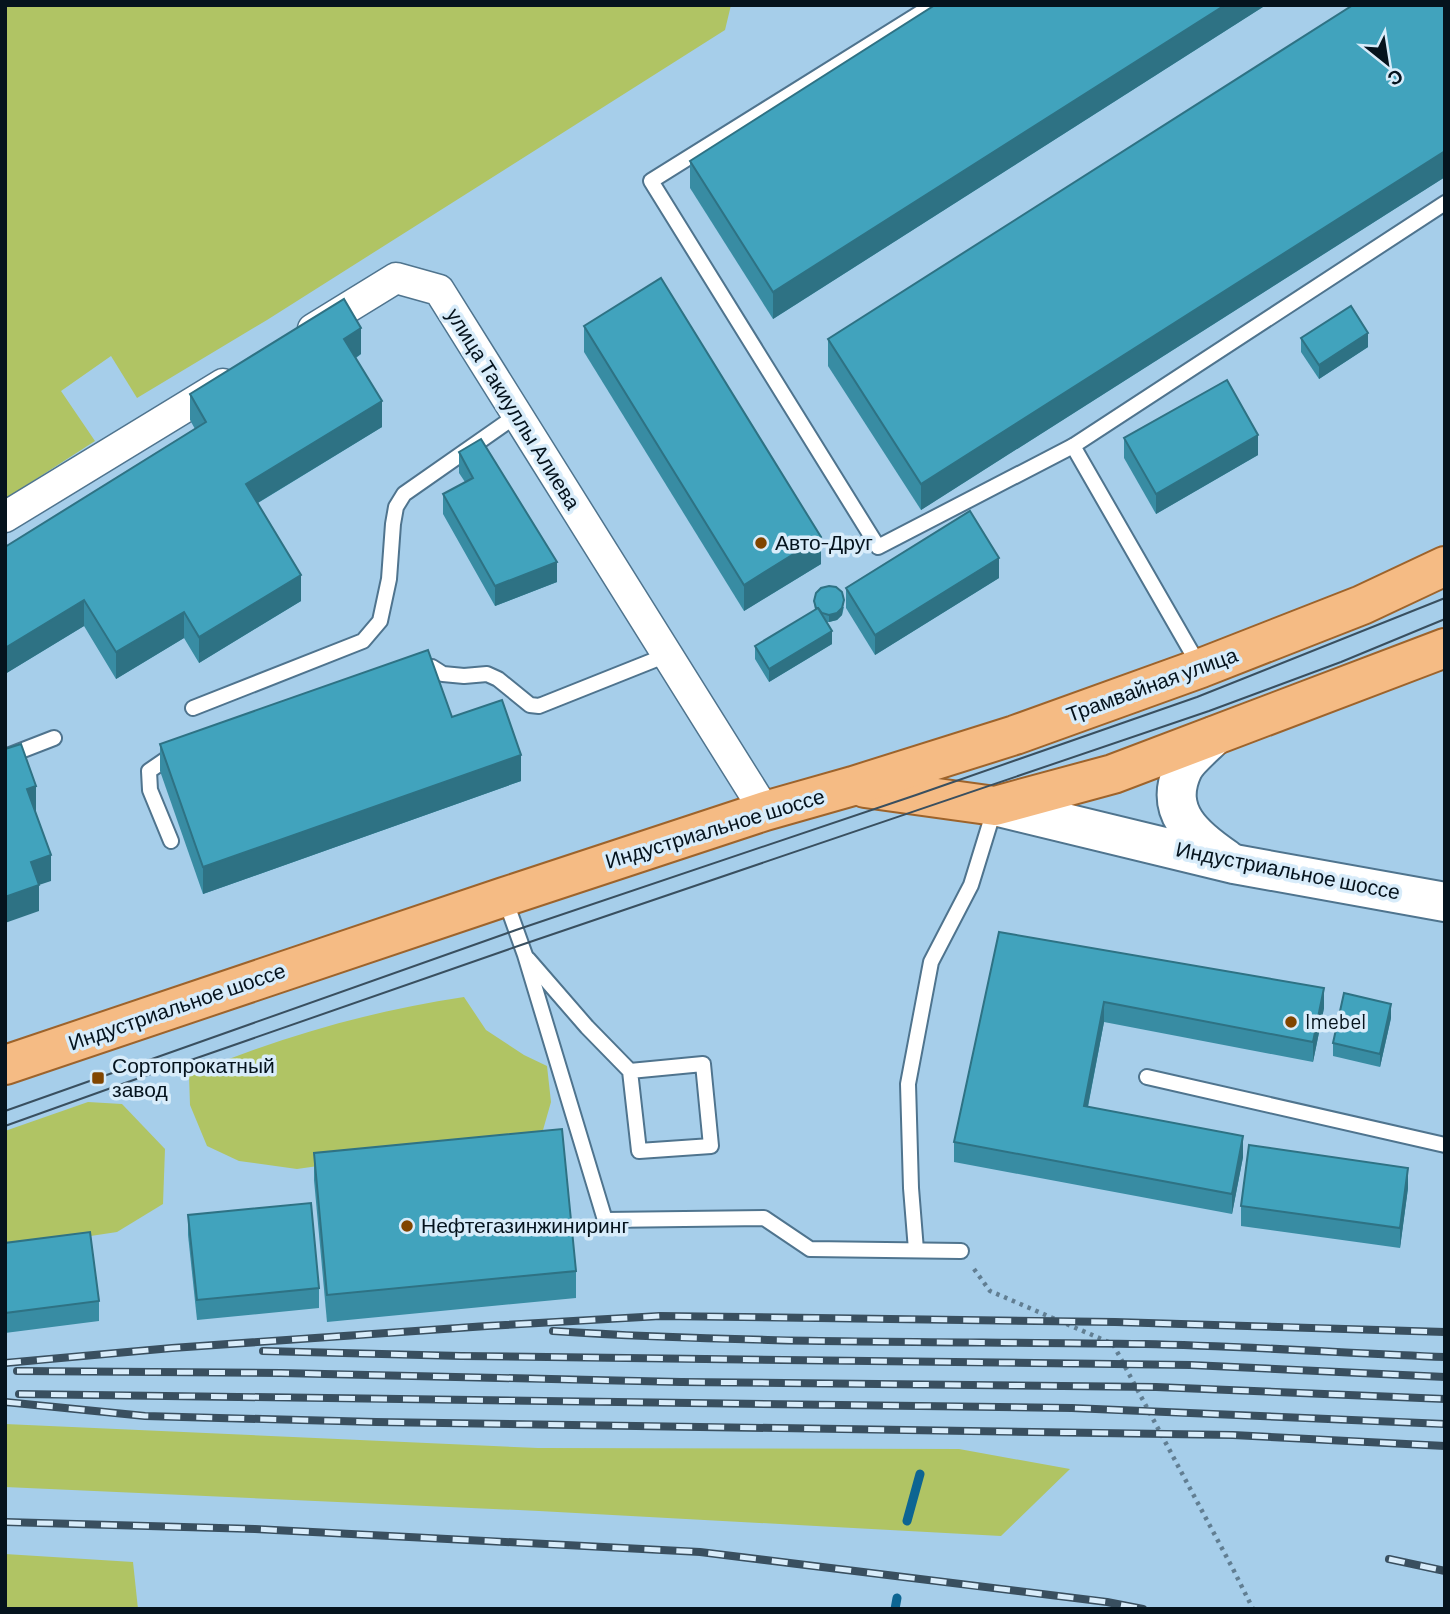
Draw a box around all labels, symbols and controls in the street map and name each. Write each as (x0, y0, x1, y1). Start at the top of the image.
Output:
north arrow (1352, 28, 1422, 98)
text: С (1384, 65, 1407, 92)
street label: улица Такиуллы Алиева (442, 303, 587, 514)
place label: Авто-Друг (775, 529, 873, 554)
marker: Авто-Друг (753, 535, 769, 551)
street label: Трамвайная улица (1062, 641, 1241, 726)
street label: Индустриальное шоссе (602, 782, 827, 873)
street label: Индустриальное шоссе (1174, 836, 1403, 904)
street label: Индустриальное шоссе (65, 957, 288, 1055)
place label: Imebel (1305, 1008, 1366, 1033)
marker: Imebel (1283, 1014, 1299, 1030)
place label: Сортопрокатный завод (112, 1052, 275, 1101)
marker: Сортопрокатный завод (90, 1070, 106, 1086)
place label: Нефтегазинжиниринг (421, 1212, 629, 1237)
marker: Нефтегазинжиниринг (399, 1218, 415, 1234)

